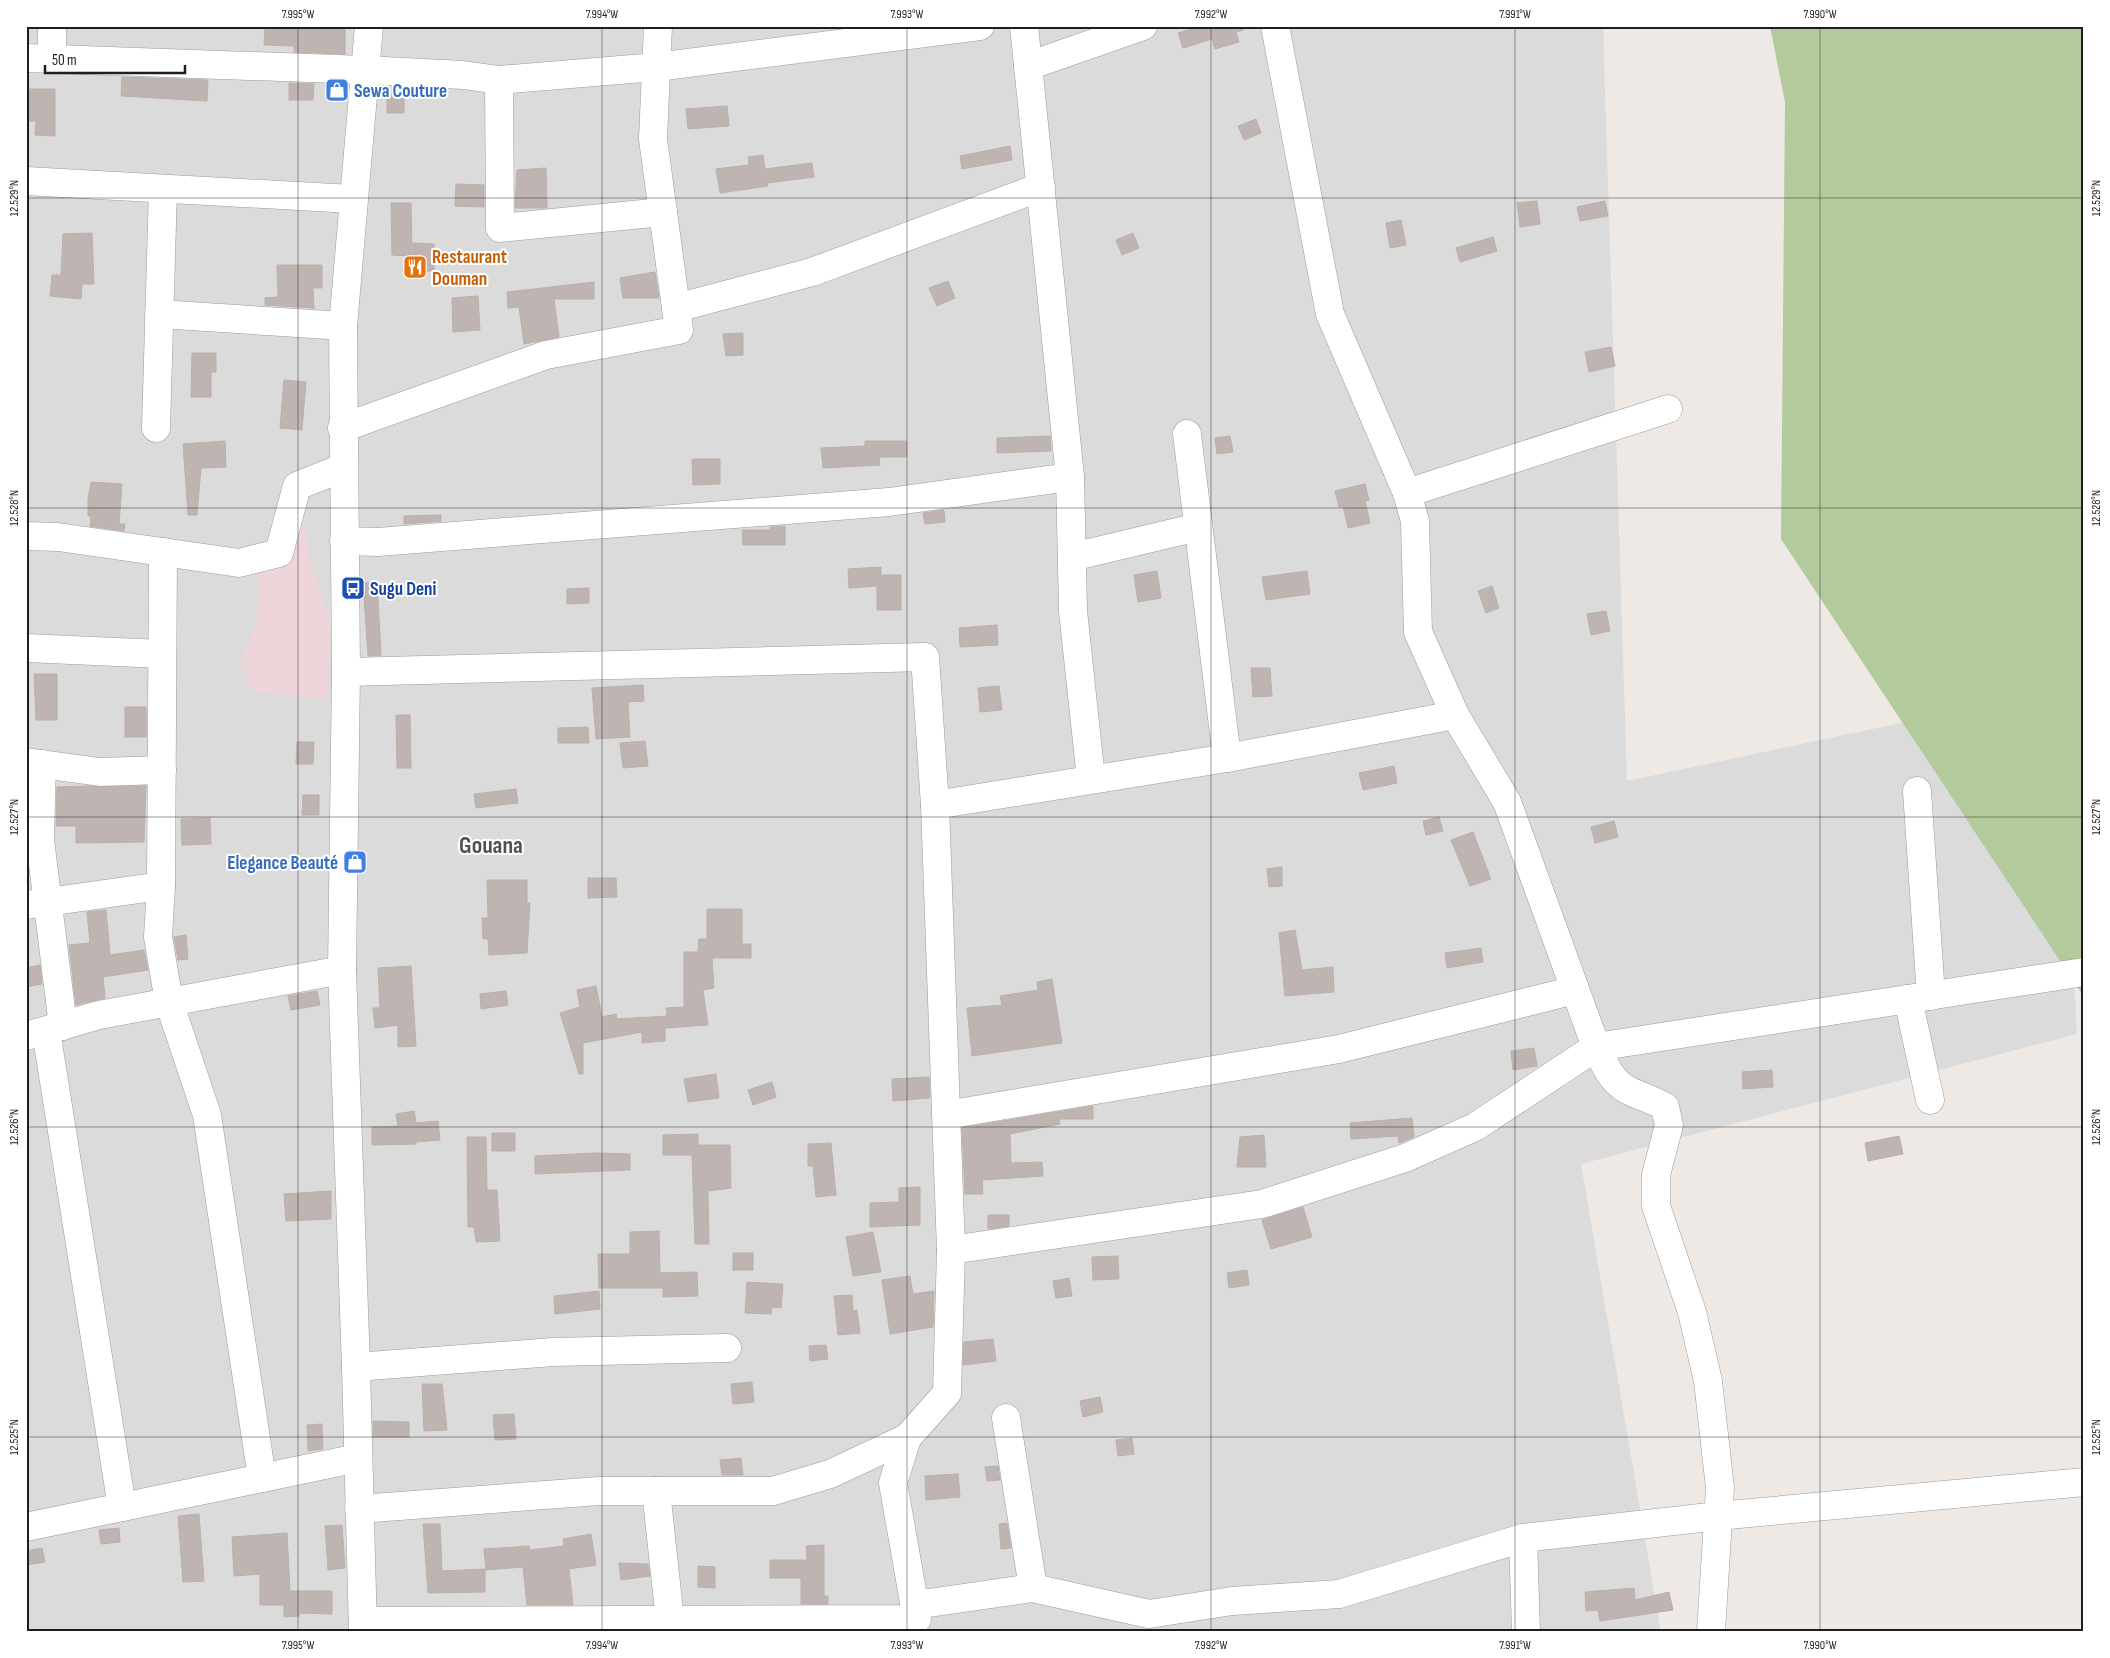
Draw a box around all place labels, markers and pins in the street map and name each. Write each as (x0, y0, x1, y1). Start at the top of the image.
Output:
shop icon: Sewa Couture (324, 77, 350, 103)
place label: Sewa Couture (354, 80, 447, 103)
place label: Restaurant Douman (432, 246, 507, 291)
restaurant icon: Restaurant Douman (402, 254, 428, 280)
bus stop icon: Sugu Deni (340, 575, 366, 601)
place label: Sugu Deni (370, 578, 437, 601)
shop icon: Elegance Beauté (342, 849, 368, 875)
place label: Elegance Beauté (227, 852, 338, 875)

